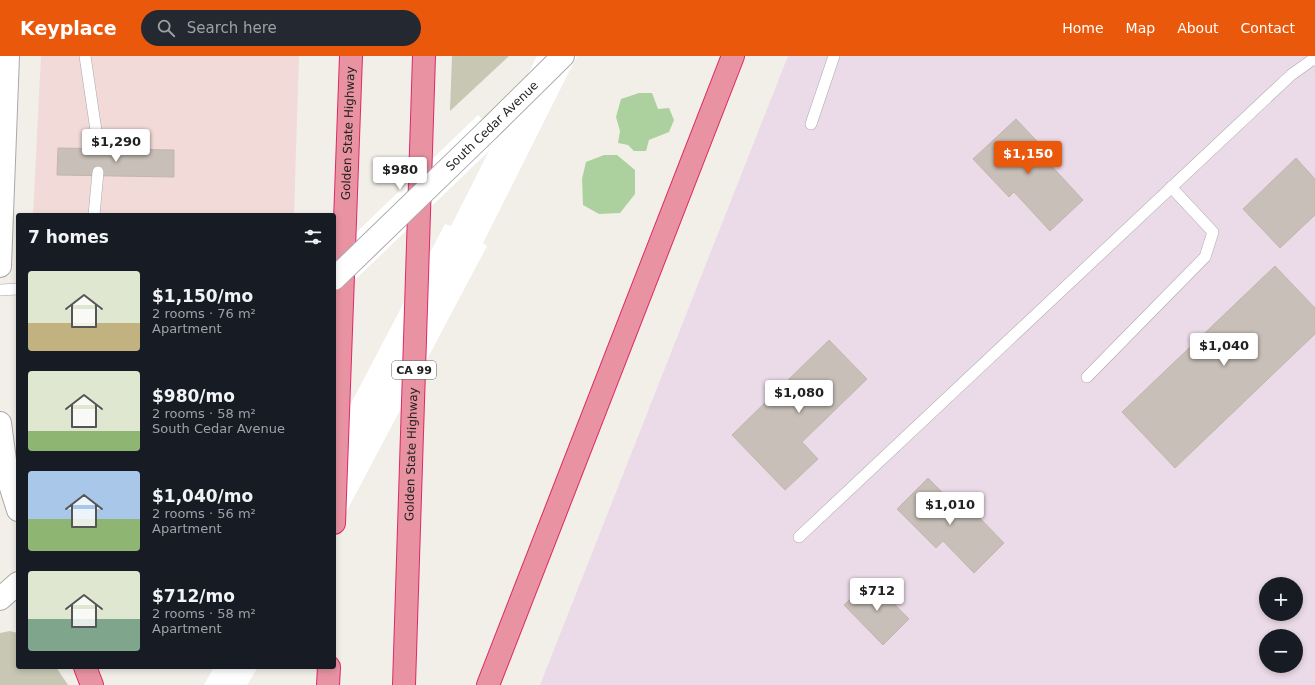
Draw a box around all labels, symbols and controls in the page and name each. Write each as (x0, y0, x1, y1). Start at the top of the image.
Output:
search box (141, 10, 421, 46)
text: Keyplace (20, 17, 117, 39)
icon: search (155, 17, 177, 39)
text: Search here (187, 19, 277, 37)
text: Home (1062, 20, 1104, 36)
text: Map (1126, 20, 1155, 36)
text: About (1177, 20, 1219, 36)
text: Contact (1241, 20, 1295, 36)
street label: Golden State Highway (339, 66, 358, 200)
street label: South Cedar Avenue (443, 78, 541, 174)
pin: $1,290 (83, 129, 149, 163)
text: $1,290 (91, 134, 141, 149)
pin: $1,150 (995, 141, 1061, 175)
text: $1,150 (1003, 146, 1053, 161)
pin: $980 (376, 157, 424, 191)
text: $980 (382, 162, 418, 177)
icon: filters (302, 226, 324, 248)
text: 7 homes (28, 227, 109, 247)
text: $1,150/mo (152, 286, 253, 306)
icon: home (60, 287, 108, 335)
text: 2 rooms · 76 m² (152, 306, 256, 321)
text: Apartment (152, 321, 222, 336)
pin: $1,040 (1191, 333, 1257, 367)
text: $1,040 (1199, 338, 1249, 353)
road number: CA 99 (392, 361, 436, 379)
pin: $1,080 (766, 380, 832, 414)
text: $1,080 (774, 385, 824, 400)
text: $980/mo (152, 386, 235, 406)
icon: home (60, 387, 108, 435)
street label: Golden State Highway (402, 387, 420, 521)
text: 2 rooms · 58 m² (152, 406, 256, 421)
text: South Cedar Avenue (152, 421, 285, 436)
text: $1,040/mo (152, 486, 253, 506)
icon: home (60, 487, 108, 535)
pin: $1,010 (917, 492, 983, 526)
text: $1,010 (925, 497, 975, 512)
text: 2 rooms · 56 m² (152, 506, 256, 521)
text: Apartment (152, 521, 222, 536)
map controls (1259, 577, 1303, 673)
button: + (1259, 577, 1303, 621)
pin: $712 (853, 578, 901, 612)
text: $712 (859, 583, 895, 598)
text: $712/mo (152, 586, 235, 606)
icon: home (60, 587, 108, 635)
text: 2 rooms · 58 m² (152, 606, 256, 621)
text: Apartment (152, 621, 222, 636)
button: − (1259, 629, 1303, 673)

